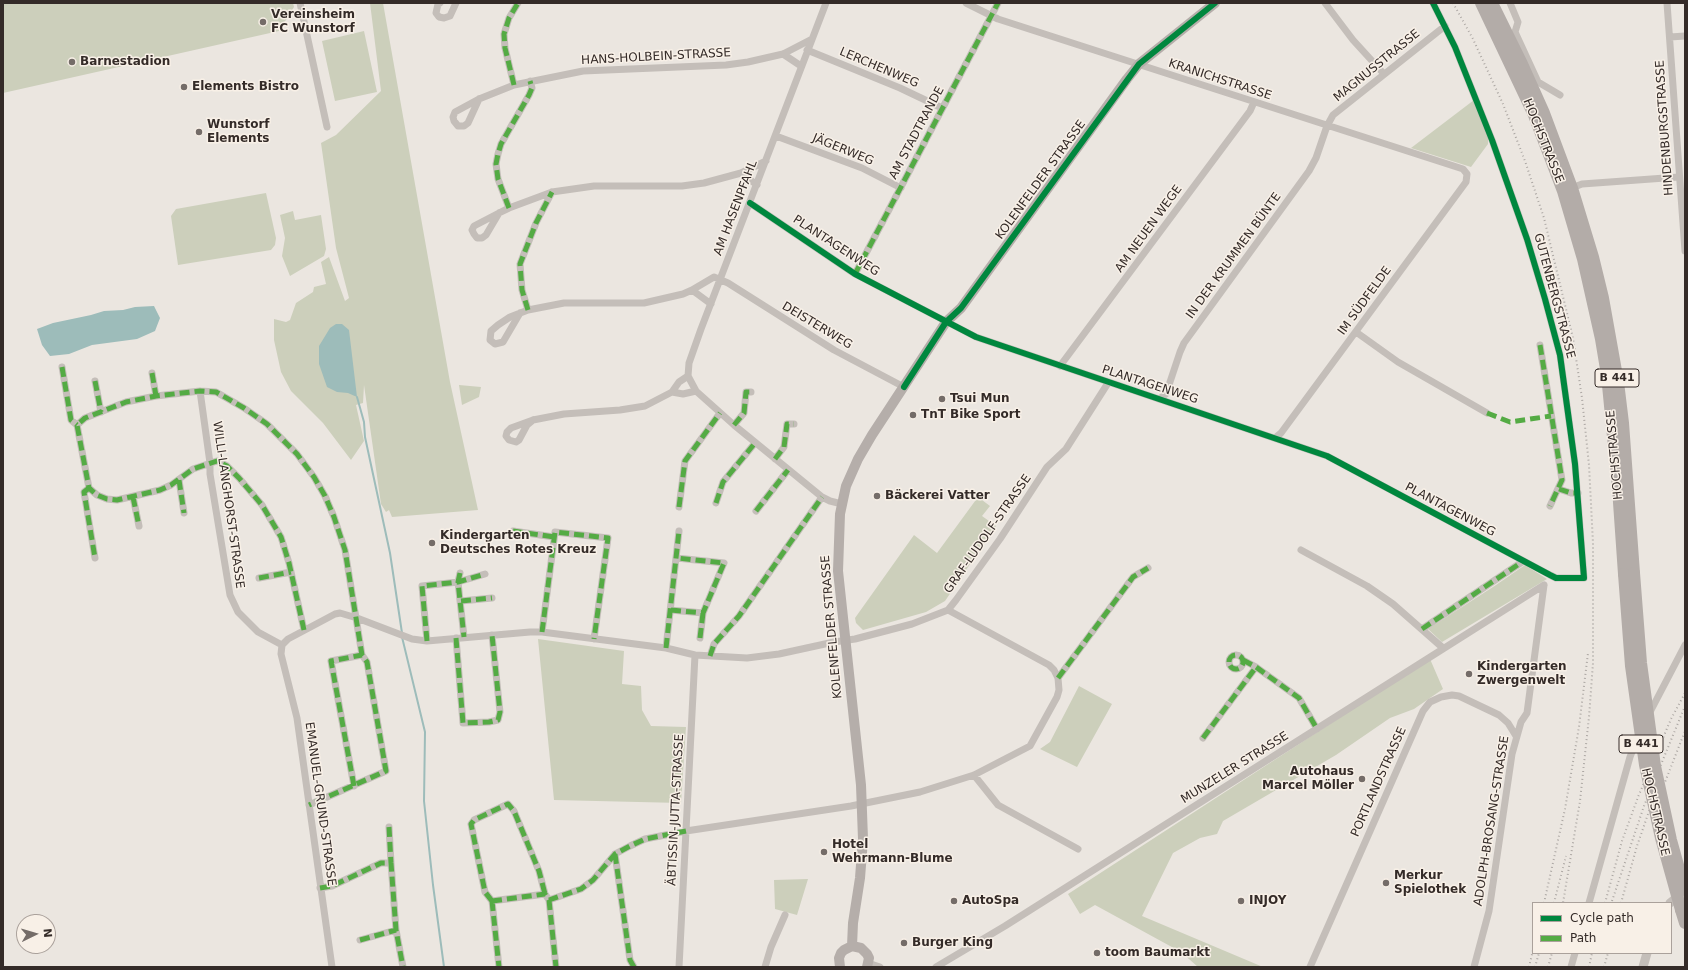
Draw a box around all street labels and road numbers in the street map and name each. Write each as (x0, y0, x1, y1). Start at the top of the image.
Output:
street label: MAGNUSSTRASSE (1331, 27, 1423, 105)
street label: LERCHENWEG (837, 45, 921, 91)
street label: HANS-HOLBEIN-STRASSE (581, 46, 731, 68)
street label: KRANICHSTRASSE (1167, 57, 1273, 103)
street label: HINDENBURGSTRASSE (1653, 60, 1677, 196)
street label: AM STADTRANDE (886, 84, 948, 182)
street label: HOCHSTRASSE (1520, 97, 1566, 185)
street label: KOLENFELDER STRASSE (993, 118, 1089, 242)
street label: JÄGERWEG (810, 131, 876, 169)
street label: AM HASENPFAHL (711, 158, 761, 258)
street label: AM NEUEN WEGE (1112, 183, 1186, 275)
street label: IN DER KRUMMEN BÜNTE (1183, 190, 1285, 322)
street label: PLANTAGENWEG (790, 213, 882, 279)
street label: GUTENBERGSTRASSE (1530, 232, 1578, 360)
street label: IM SÜDFELDE (1335, 264, 1395, 338)
street label: DEISTERWEG (779, 299, 855, 353)
street label: PLANTAGENWEG (1100, 363, 1200, 407)
road number: B 441 (1595, 369, 1639, 387)
street label: HOCHSTRASSE (1604, 410, 1626, 500)
street label: WILLI-LANGHORST-STRASSE (209, 420, 247, 590)
street label: GRAF-LUDOLF-STRASSE (941, 472, 1035, 596)
street label: PLANTAGENWEG (1402, 480, 1498, 540)
street label: KOLENFELDER STRASSE (819, 555, 845, 699)
street label: EMANUEL-GRUND-STRASSE (301, 721, 339, 887)
street label: PORTLANDSTRASSE (1348, 725, 1410, 839)
street label: MUNZELER STRASSE (1179, 729, 1291, 807)
street label: ÄBTISSIN-JUTTA-STRASSE (665, 734, 687, 886)
street label: ADOLPH-BROSANG-STRASSE (1471, 735, 1513, 907)
road number: B 441 (1619, 735, 1663, 753)
street label: HOCHSTRASSE (1638, 767, 1672, 857)

